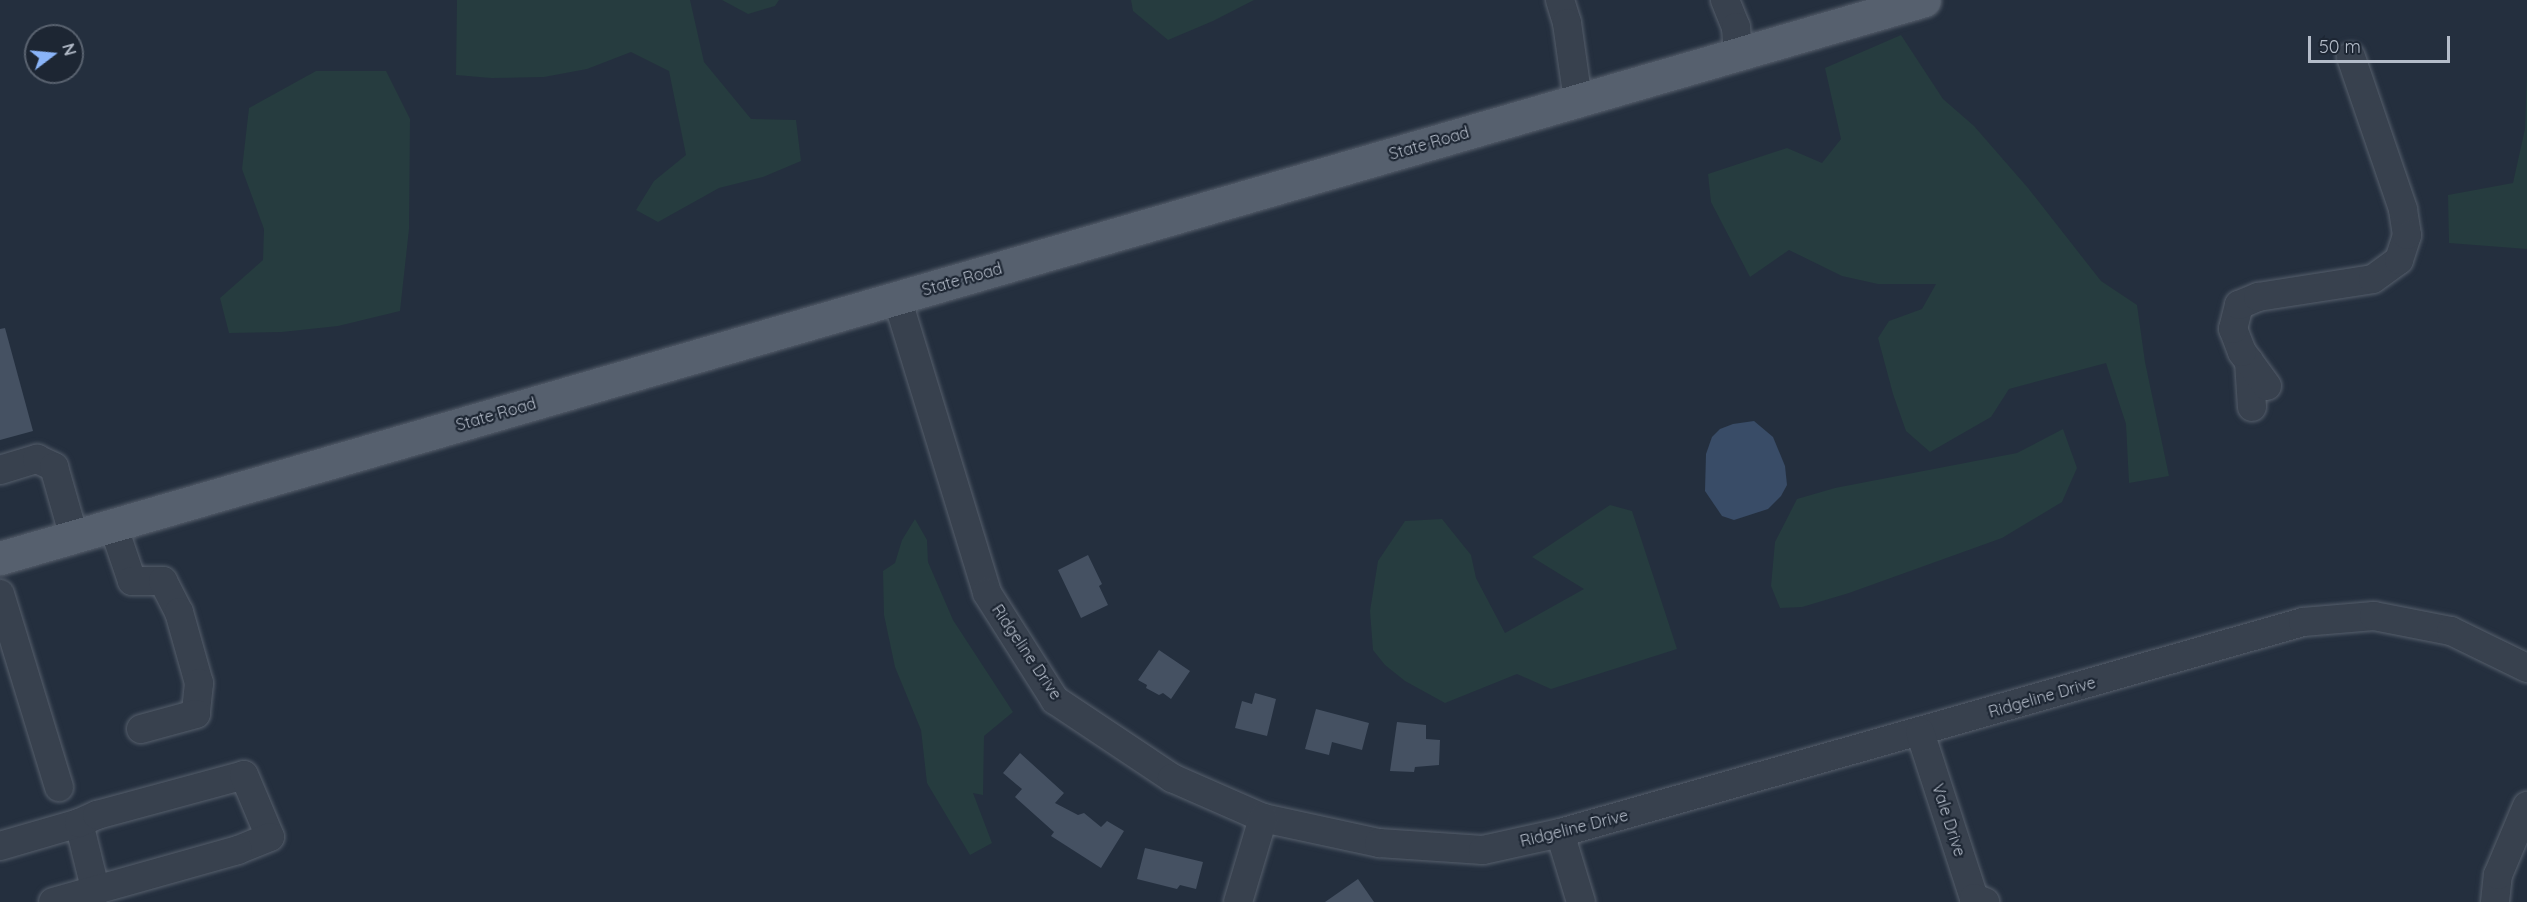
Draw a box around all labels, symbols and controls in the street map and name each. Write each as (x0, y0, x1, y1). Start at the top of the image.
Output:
north arrow (24, 24, 84, 84)
scale bar (2311, 24, 2454, 62)
text: 50 m (2319, 35, 2361, 58)
text: N (58, 41, 81, 58)
street label: State Road (1387, 122, 1471, 164)
street label: State Road (920, 258, 1004, 300)
street label: State Road (454, 393, 538, 435)
street label: Ridgeline Drive (988, 601, 1066, 703)
street label: Ridgeline Drive (1986, 672, 2098, 722)
street label: Vale Drive (1928, 781, 1970, 859)
street label: Ridgeline Drive (1518, 805, 1630, 851)

